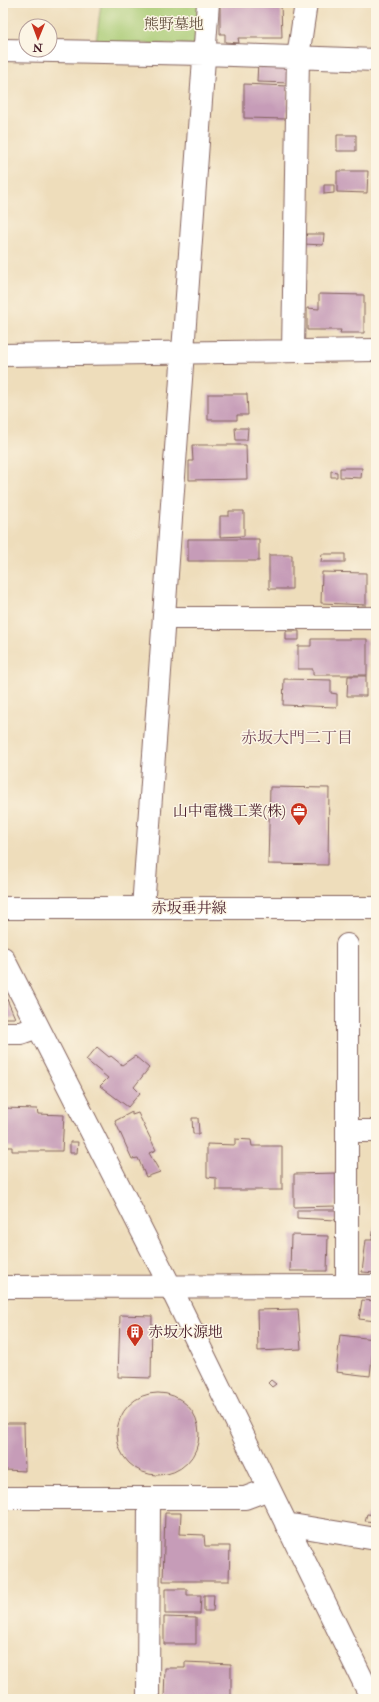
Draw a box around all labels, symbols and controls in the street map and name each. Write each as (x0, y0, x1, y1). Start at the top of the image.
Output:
park label: 熊野墓地 (144, 15, 204, 34)
north arrow (18, 18, 58, 58)
text: N (32, 41, 44, 54)
district label: 赤坂大門二丁目 (241, 728, 353, 748)
office icon: 山中電機工業(株) (289, 801, 309, 826)
place label: 山中電機工業(株) (173, 802, 286, 821)
street label: 赤坂垂井線 (151, 899, 227, 918)
building icon: 赤坂水源地 (125, 1322, 145, 1347)
place label: 赤坂水源地 (148, 1323, 223, 1342)

